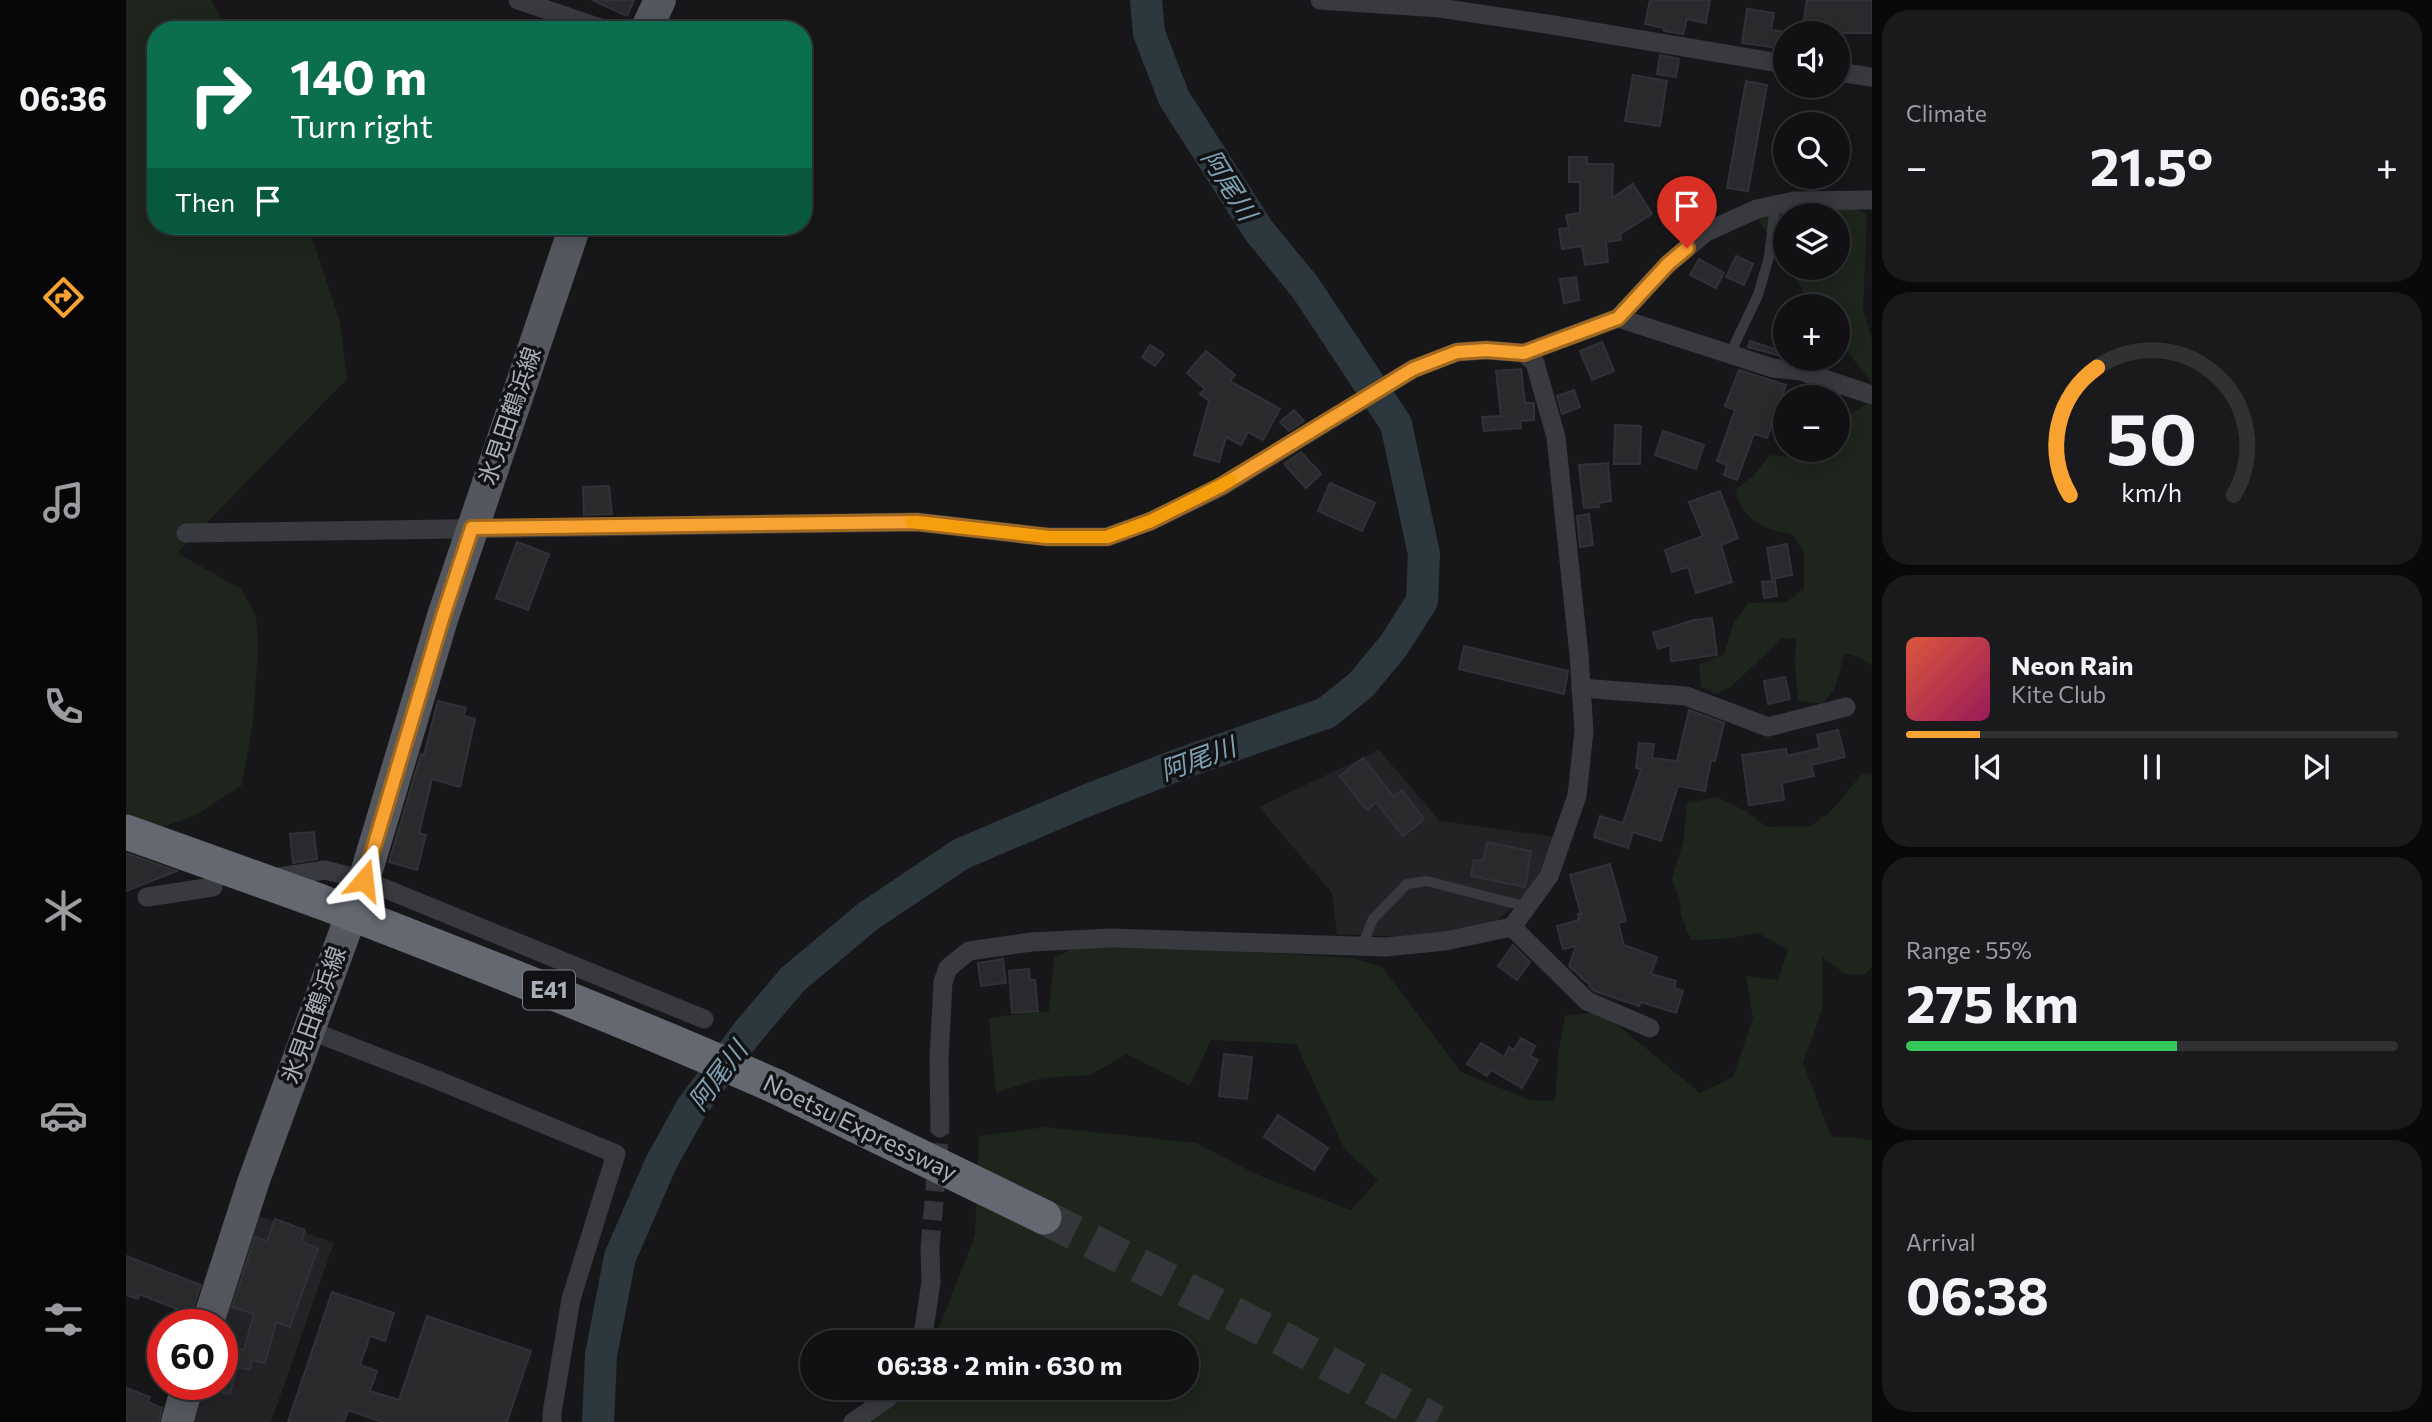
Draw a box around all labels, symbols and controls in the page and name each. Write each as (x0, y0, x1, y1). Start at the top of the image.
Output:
map controls (1773, 21, 1850, 462)
button: sound (1773, 21, 1850, 98)
text: 140 m (290, 45, 427, 105)
icon: right (175, 49, 266, 140)
text: 06:36 (19, 78, 107, 118)
text: Climate (1906, 99, 1987, 127)
text: Turn right (290, 105, 433, 145)
button: search (1773, 112, 1850, 189)
text: 21.5° (2090, 133, 2213, 197)
text: − (1906, 142, 1928, 189)
text: + (2376, 142, 2398, 189)
water label: 阿尾川 (1196, 143, 1266, 228)
pin (1657, 176, 1717, 248)
icon: arrive (249, 182, 287, 220)
text: Then (175, 186, 235, 217)
icon: arrive (1668, 187, 1706, 225)
button: layers (1773, 203, 1850, 280)
icon: directions (39, 273, 88, 322)
button: + (1773, 294, 1850, 371)
street label: 氷見田鶴浜線 (471, 343, 546, 488)
button: − (1773, 385, 1850, 462)
text: 50 (2107, 391, 2197, 480)
text: km/h (2122, 476, 2182, 506)
icon: music (39, 478, 88, 527)
text: Neon Rain (2011, 649, 2134, 680)
text: Kite Club (2011, 680, 2106, 708)
icon: phone (39, 682, 88, 731)
water label: 阿尾川 (1156, 729, 1242, 785)
icon: previous (1969, 748, 2007, 786)
icon: pause (2133, 748, 2171, 786)
icon: next (2297, 748, 2335, 786)
position arrow (327, 843, 401, 917)
icon: climate (39, 886, 88, 935)
text: Range · 55% (1906, 936, 2032, 964)
street label: 氷見田鶴浜線 (274, 942, 351, 1087)
road number: E41 (523, 970, 575, 1009)
text: 275 km (1906, 970, 2079, 1034)
water label: 阿尾川 (681, 1032, 754, 1116)
street label: Noetsu Expressway (759, 1067, 962, 1186)
icon: car (39, 1091, 88, 1140)
text: Arrival (1906, 1228, 1976, 1256)
text: 06:38 (1906, 1262, 2049, 1326)
icon: filters (39, 1295, 88, 1344)
speed limit sign: 60 (147, 1309, 238, 1400)
text: 06:38 · 2 min · 630 m (877, 1349, 1122, 1380)

